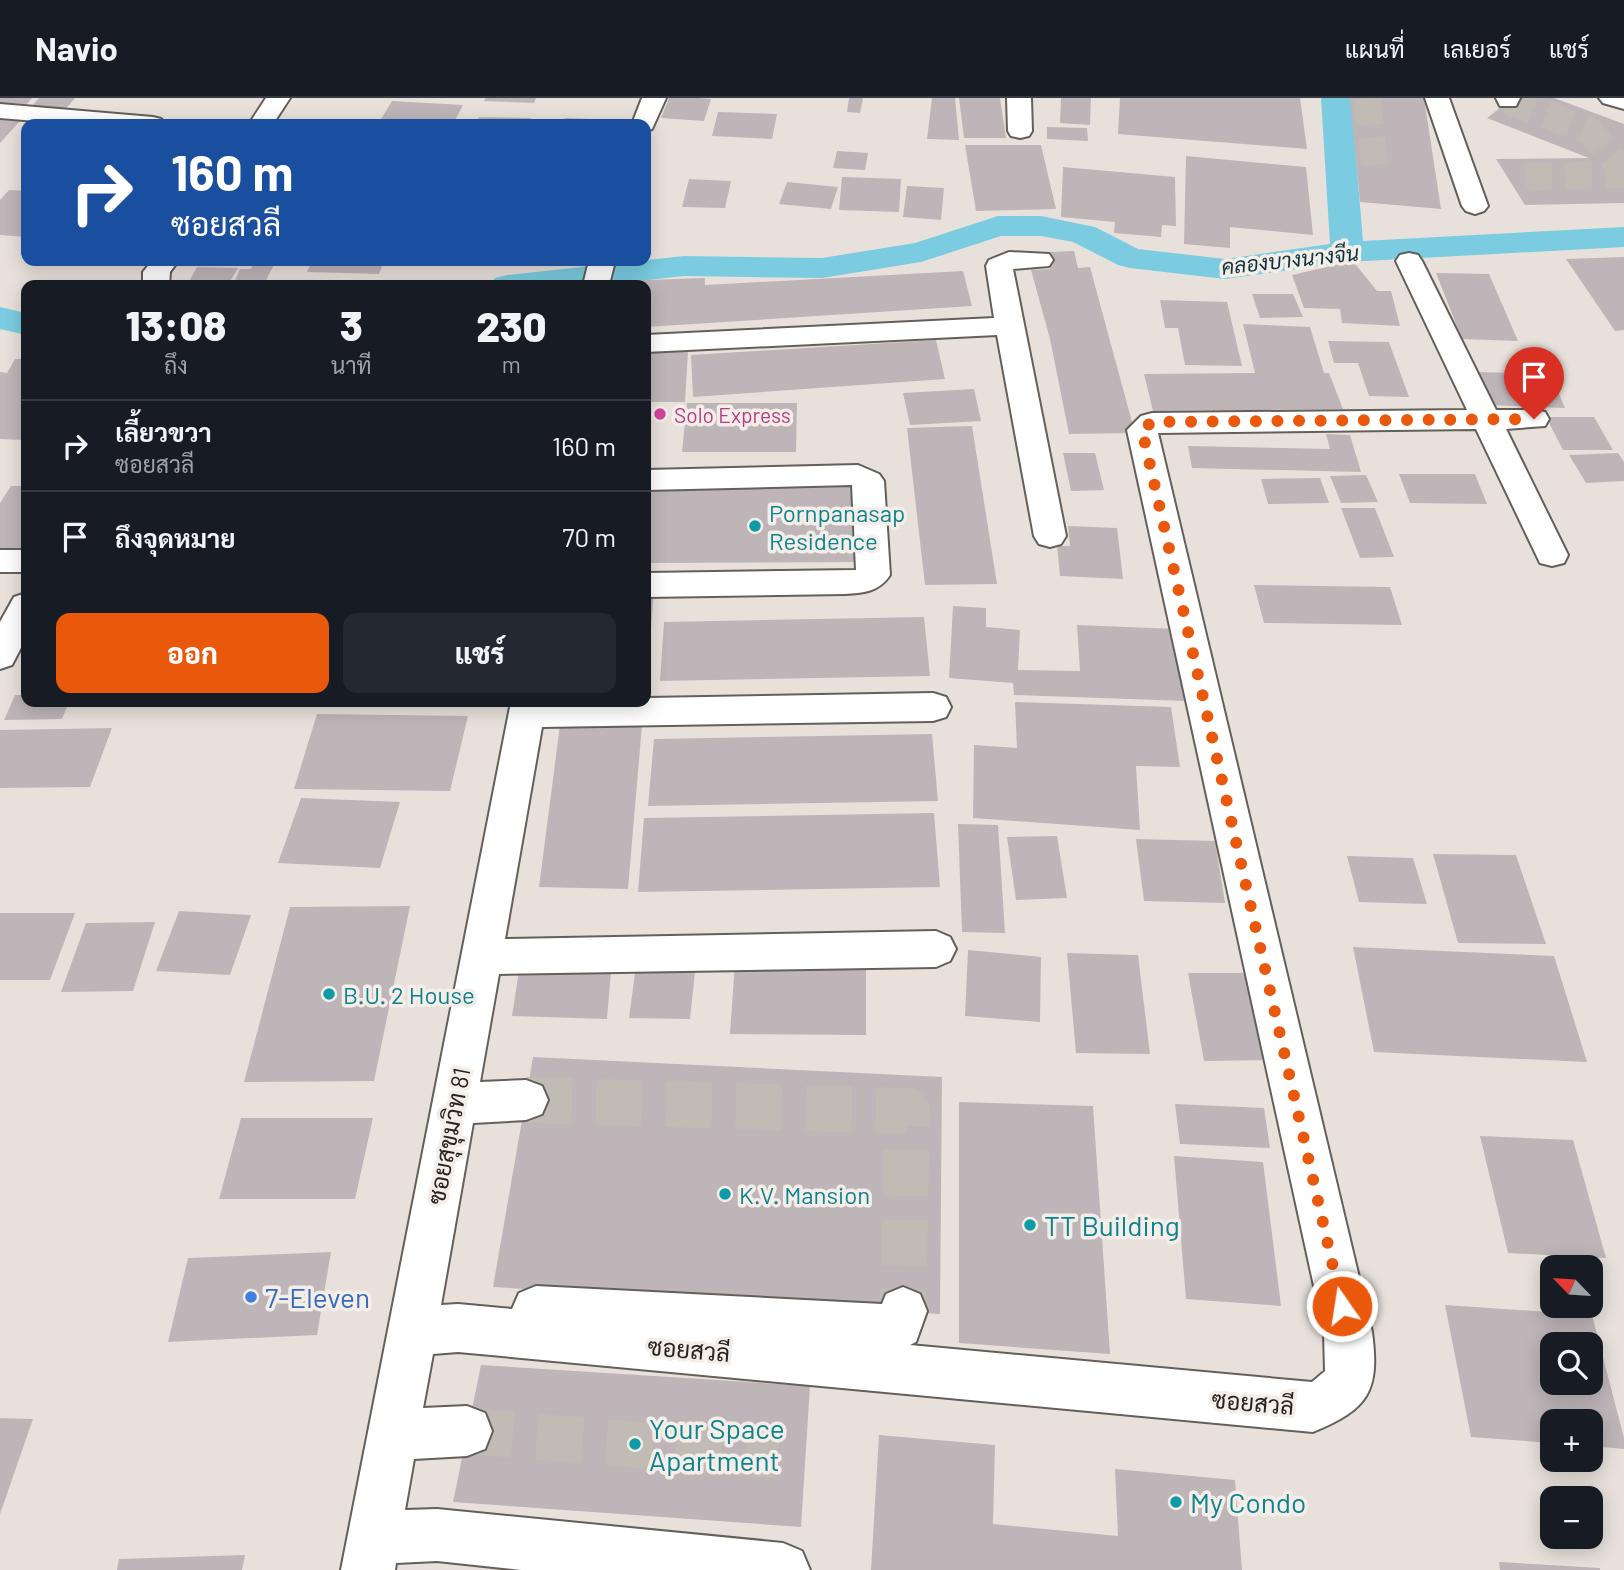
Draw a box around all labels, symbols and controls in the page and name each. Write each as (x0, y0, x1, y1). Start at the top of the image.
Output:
text: Navio (35, 28, 118, 68)
text: แผนที่ (1345, 34, 1405, 63)
text: เลเยอร์ (1443, 34, 1511, 63)
text: แชร์ (1549, 34, 1589, 63)
text: 160 m (171, 142, 293, 201)
icon: right (56, 147, 147, 238)
text: ซอยสวลี (171, 204, 281, 242)
water label: คลองบางนางจีน (1220, 239, 1361, 279)
text: 13:08 (126, 299, 226, 349)
text: 3 (340, 299, 363, 349)
text: 230 (476, 300, 546, 350)
pin (1504, 347, 1564, 419)
text: m (502, 350, 521, 378)
text: ถึง (164, 351, 188, 379)
text: นาที (331, 351, 372, 379)
icon: arrive (1515, 358, 1553, 396)
place label: Solo Express (674, 402, 791, 427)
marker: Solo Express (652, 406, 668, 422)
text: เลี้ยวขวา (115, 416, 212, 447)
icon: right (56, 427, 94, 465)
text: 160 m (552, 430, 616, 461)
text: ซอยสวลี (115, 450, 194, 478)
place label: Pornpanasap Residence (769, 498, 905, 555)
icon: arrive (56, 518, 94, 556)
marker: Pornpanasap Residence (747, 518, 763, 534)
text: 70 m (562, 521, 616, 552)
text: ถึงจุดหมาย (115, 522, 236, 553)
button: ออก (56, 613, 329, 693)
button: แชร์ (343, 613, 616, 693)
place label: B.U. 2 House (343, 980, 475, 1009)
marker: B.U. 2 House (321, 986, 337, 1002)
street label: ซอยสุขุมวิท 81 (421, 1065, 478, 1207)
place label: K.V. Mansion (739, 1180, 870, 1209)
marker: K.V. Mansion (717, 1186, 733, 1202)
place label: TT Building (1044, 1208, 1180, 1242)
marker: TT Building (1022, 1217, 1038, 1233)
north arrow (1540, 1255, 1603, 1318)
map controls (1540, 1255, 1603, 1549)
position arrow (1305, 1269, 1379, 1343)
place label: 7-Eleven (265, 1280, 370, 1314)
marker: 7-Eleven (243, 1289, 259, 1305)
street label: ซอยสวลี (647, 1331, 731, 1367)
button: search (1540, 1332, 1603, 1395)
street label: ซอยสวลี (1211, 1384, 1295, 1420)
button: + (1540, 1409, 1603, 1472)
place label: Your Space Apartment (649, 1411, 785, 1477)
marker: Your Space Apartment (627, 1436, 643, 1452)
place label: My Condo (1190, 1485, 1306, 1519)
button: − (1540, 1486, 1603, 1549)
marker: My Condo (1168, 1494, 1184, 1510)

